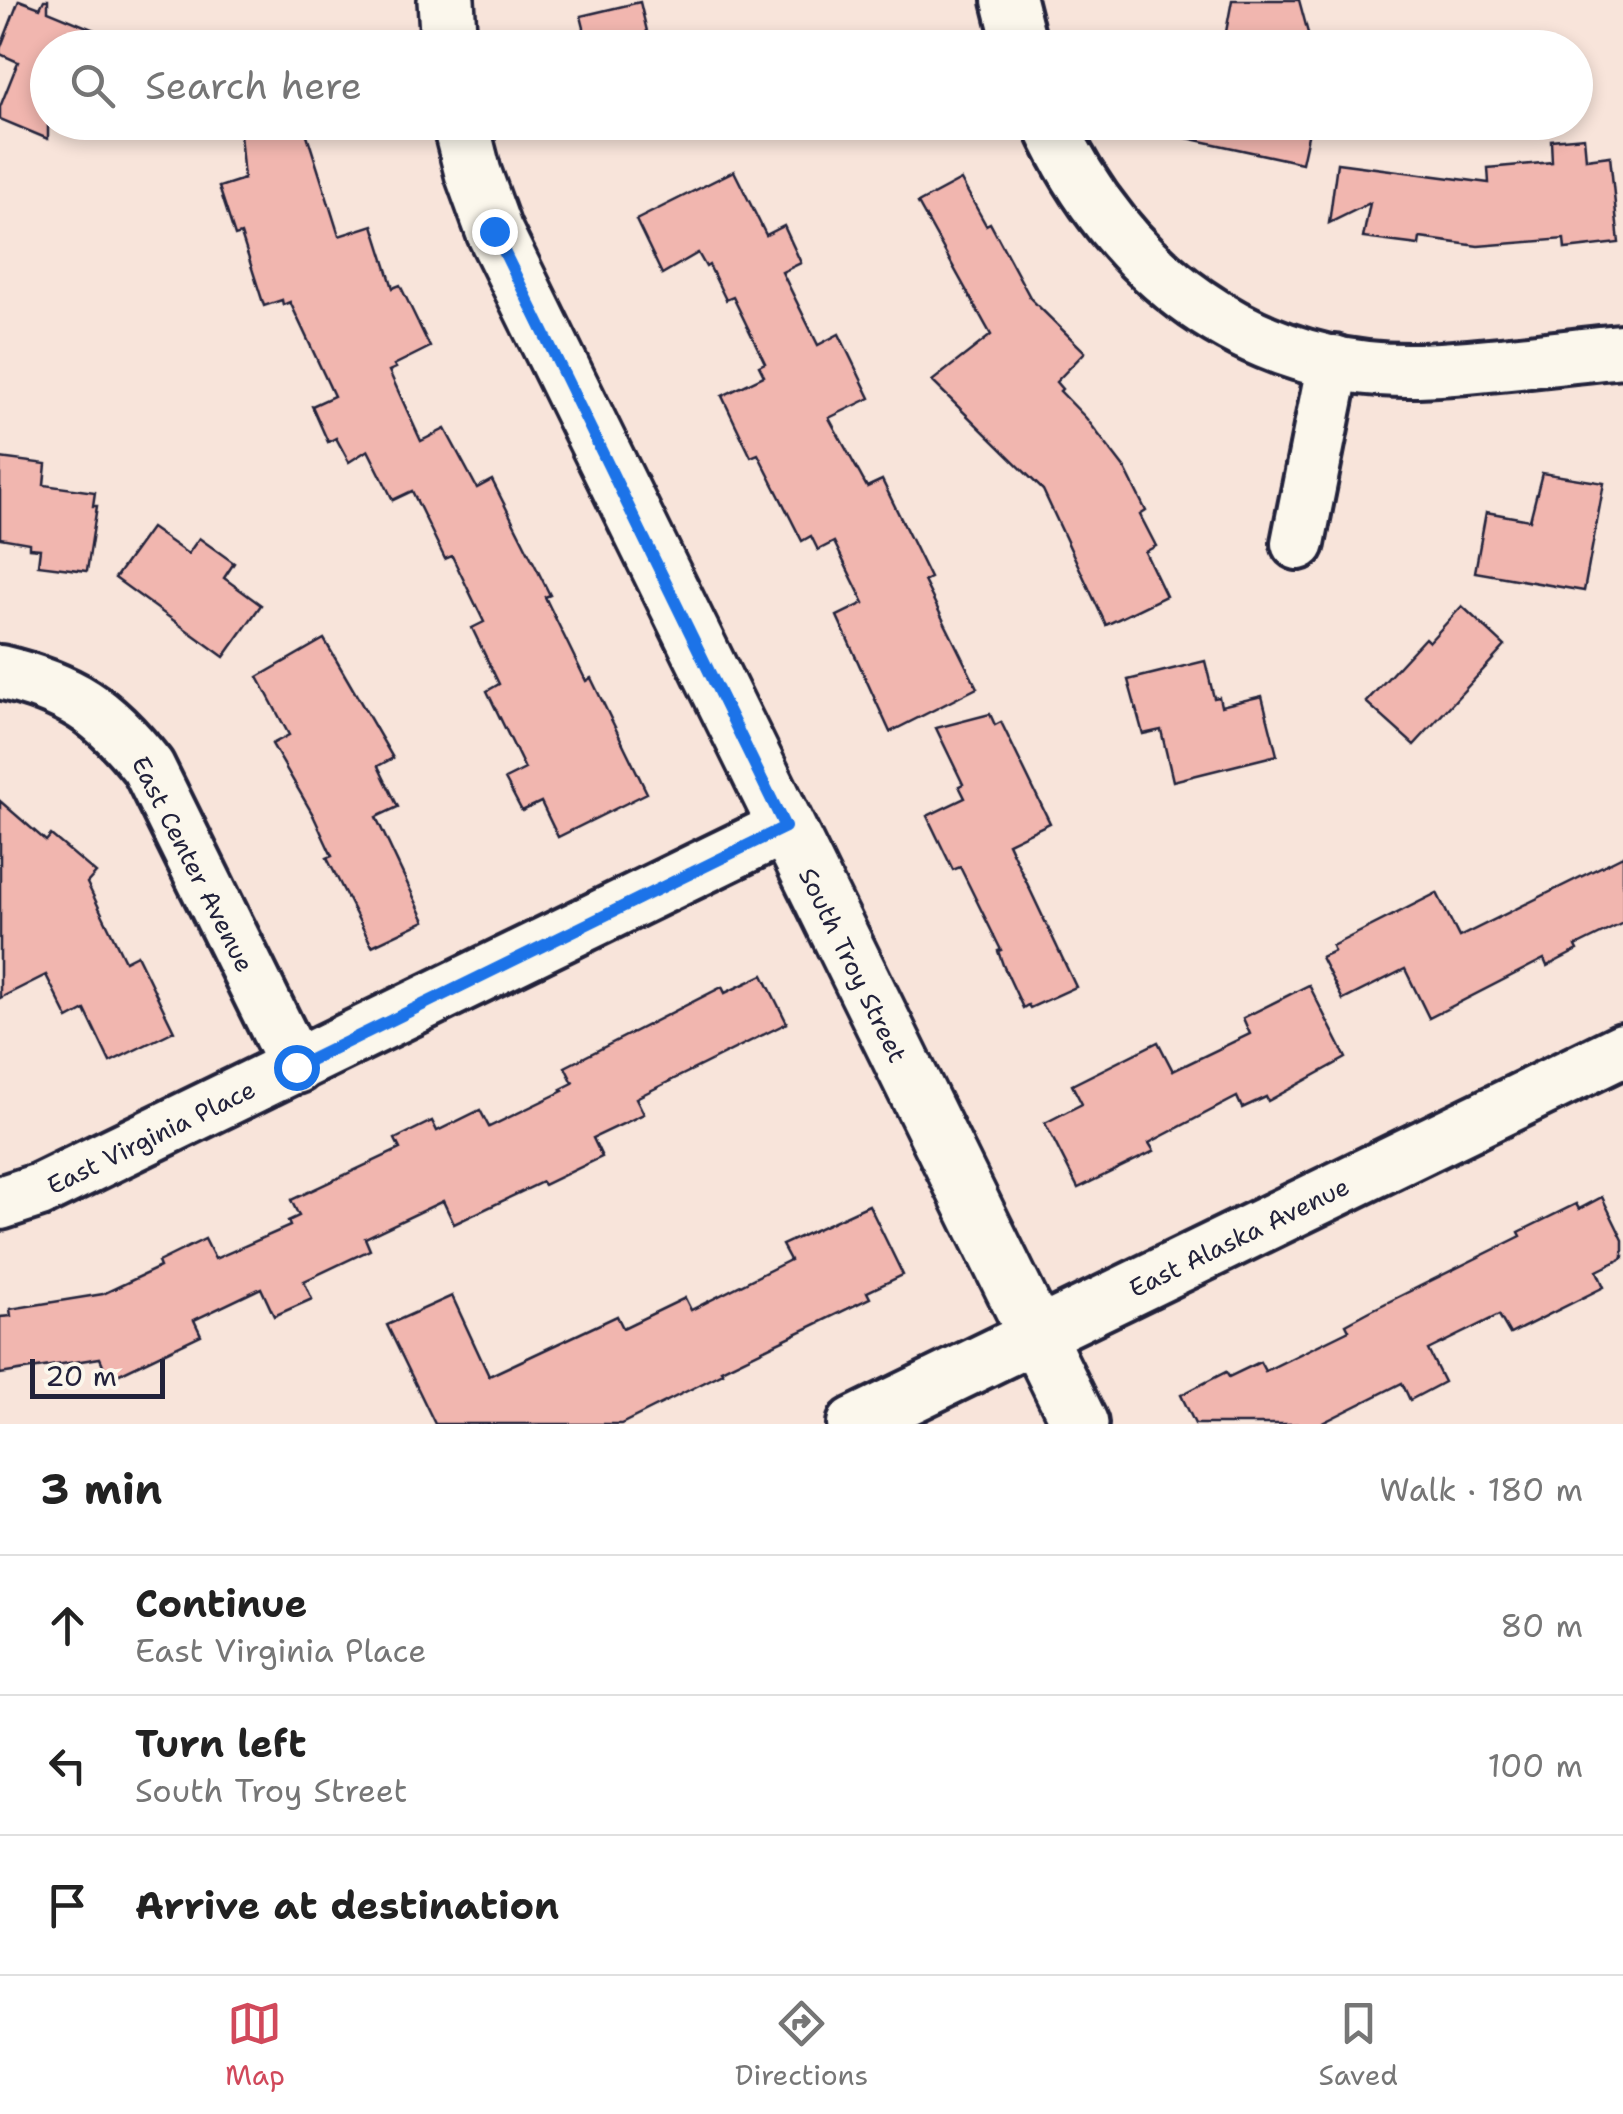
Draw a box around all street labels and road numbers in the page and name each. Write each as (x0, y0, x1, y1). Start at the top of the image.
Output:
street label: East Center Avenue (124, 750, 262, 978)
street label: South Troy Street (791, 862, 915, 1068)
street label: East Virginia Place (41, 1072, 261, 1202)
street label: East Alaska Avenue (1123, 1169, 1355, 1305)

